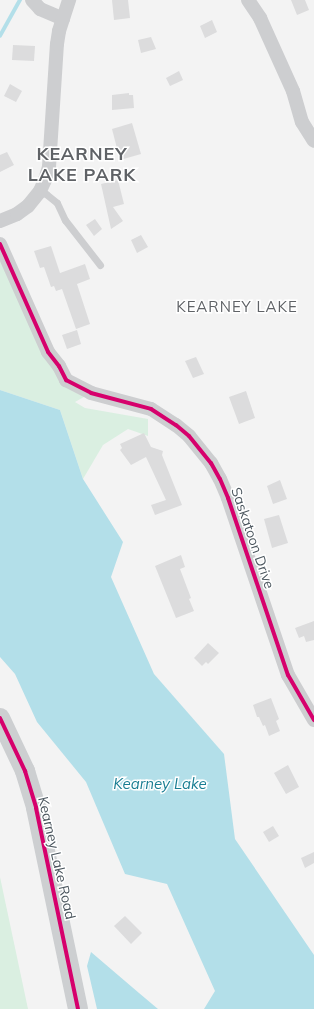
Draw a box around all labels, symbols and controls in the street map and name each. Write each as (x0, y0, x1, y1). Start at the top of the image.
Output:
district label: KEARNEY LAKE PARK (28, 144, 136, 186)
district label: KEARNEY LAKE (176, 298, 298, 316)
street label: Saskatoon Drive (228, 485, 278, 591)
water label: Kearney Lake (113, 775, 207, 793)
street label: Kearney Lake Road (35, 795, 79, 921)

